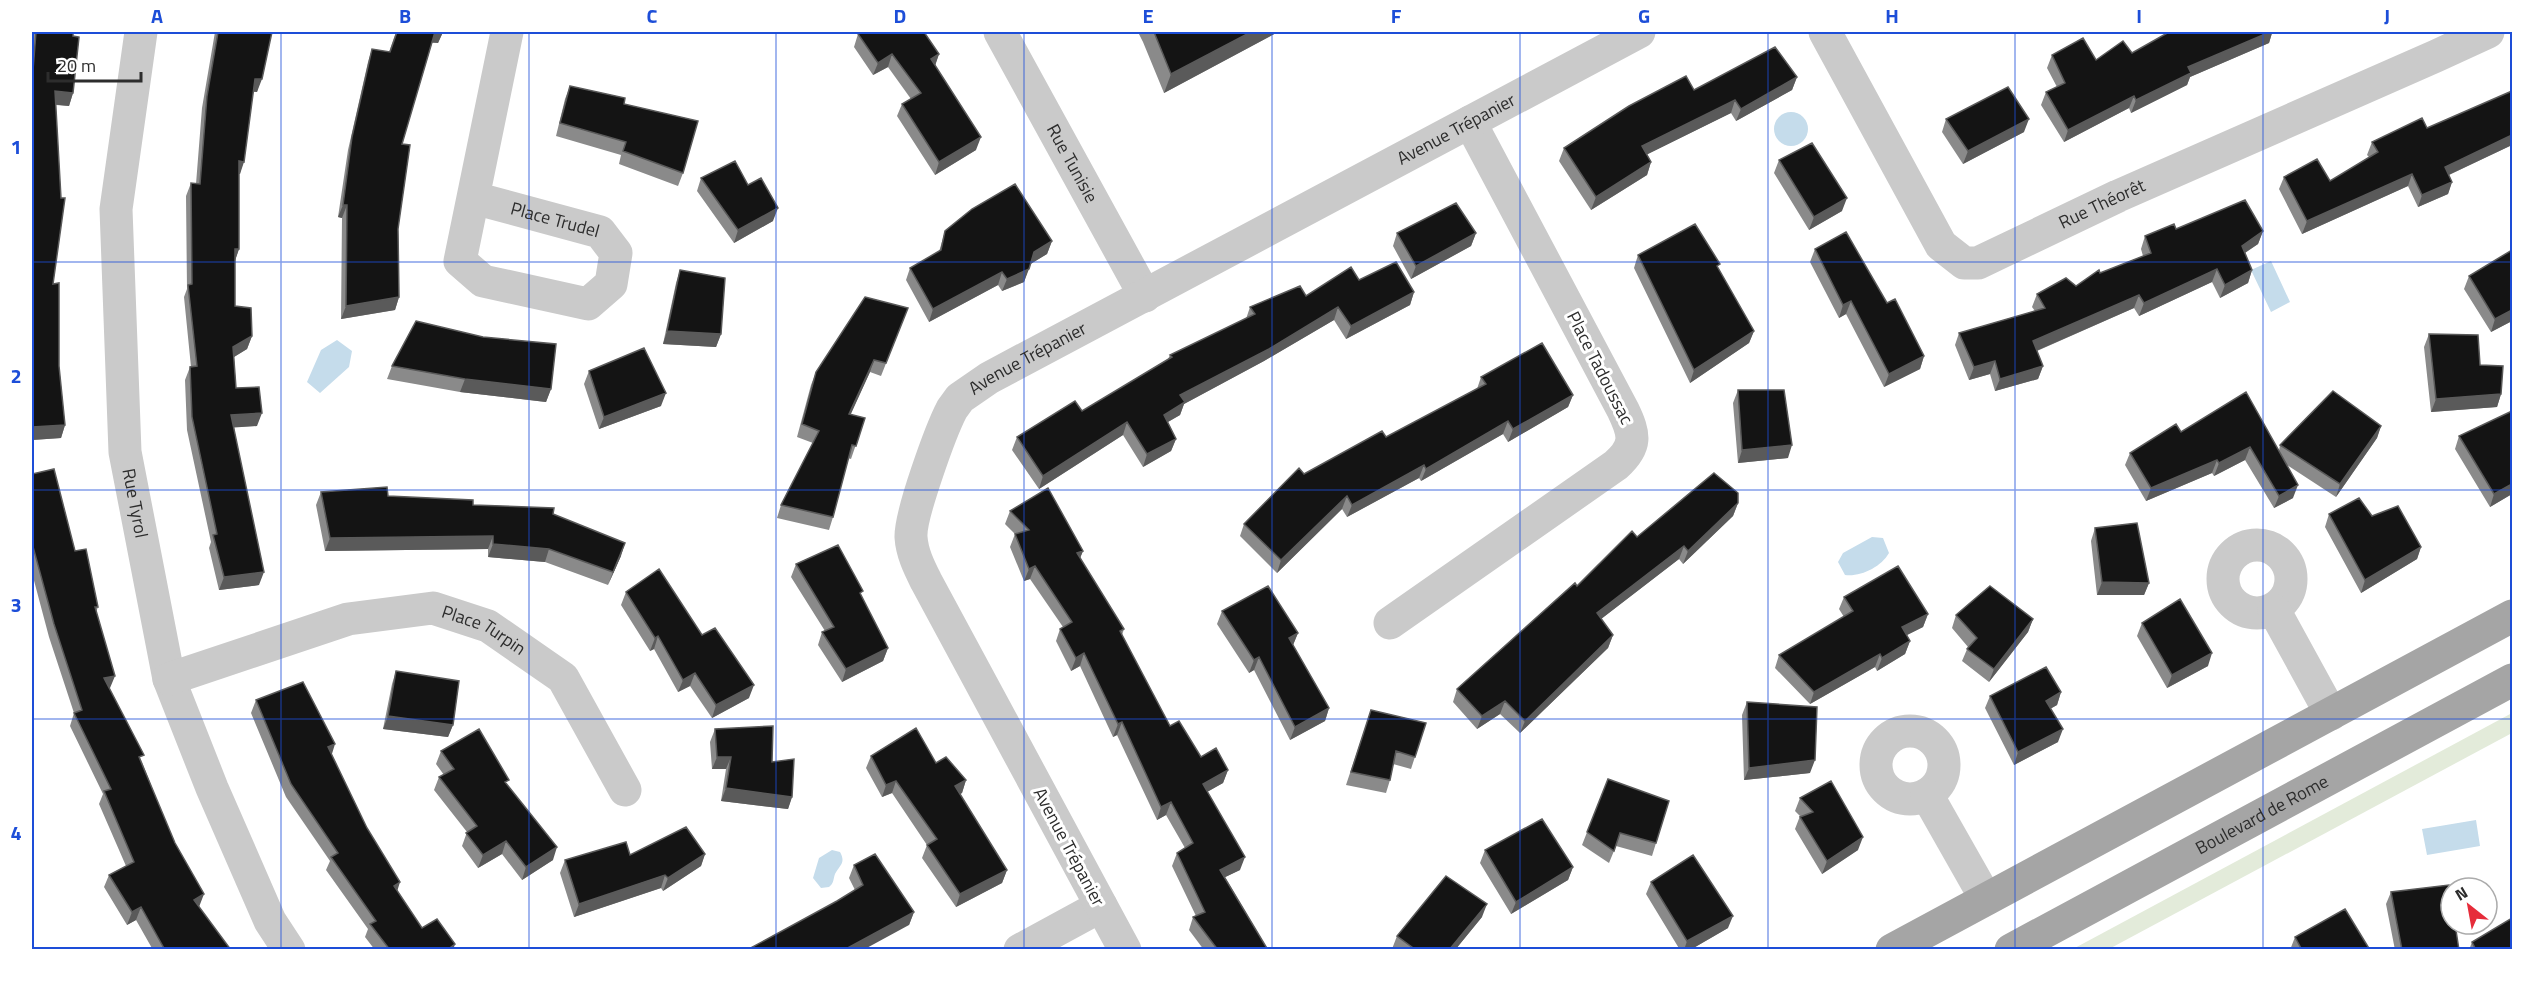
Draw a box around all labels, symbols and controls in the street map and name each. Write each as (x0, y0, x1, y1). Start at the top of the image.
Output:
text: A (151, 0, 163, 31)
text: B (399, 0, 411, 31)
text: C (647, 0, 658, 31)
text: D (894, 0, 906, 31)
text: E (1142, 0, 1154, 31)
text: F (1391, 0, 1402, 31)
text: G (1638, 0, 1650, 31)
text: H (1885, 0, 1899, 31)
text: I (2136, 0, 2142, 31)
text: J (2384, 0, 2390, 31)
scale bar (48, 45, 141, 83)
text: 20 m (57, 52, 96, 79)
street label: Avenue Trépanier (1392, 86, 1520, 172)
street label: Rue Tunisie (1040, 119, 1105, 208)
text: 1 (10, 131, 22, 162)
street label: Rue Théorêt (2054, 171, 2150, 236)
street label: Place Trudel (508, 194, 603, 244)
street label: Place Tadoussac (1560, 307, 1641, 429)
street label: Avenue Trépanier (963, 315, 1091, 401)
text: 2 (10, 360, 22, 391)
street label: Rue Tyrol (115, 466, 155, 540)
text: 3 (10, 589, 22, 620)
street label: Place Turpin (438, 598, 532, 661)
street label: Boulevard de Rome (2190, 767, 2333, 861)
street label: Avenue Trépanier (1027, 783, 1112, 911)
text: 4 (10, 817, 22, 848)
north arrow (2439, 876, 2499, 936)
text: N (2450, 880, 2472, 906)

